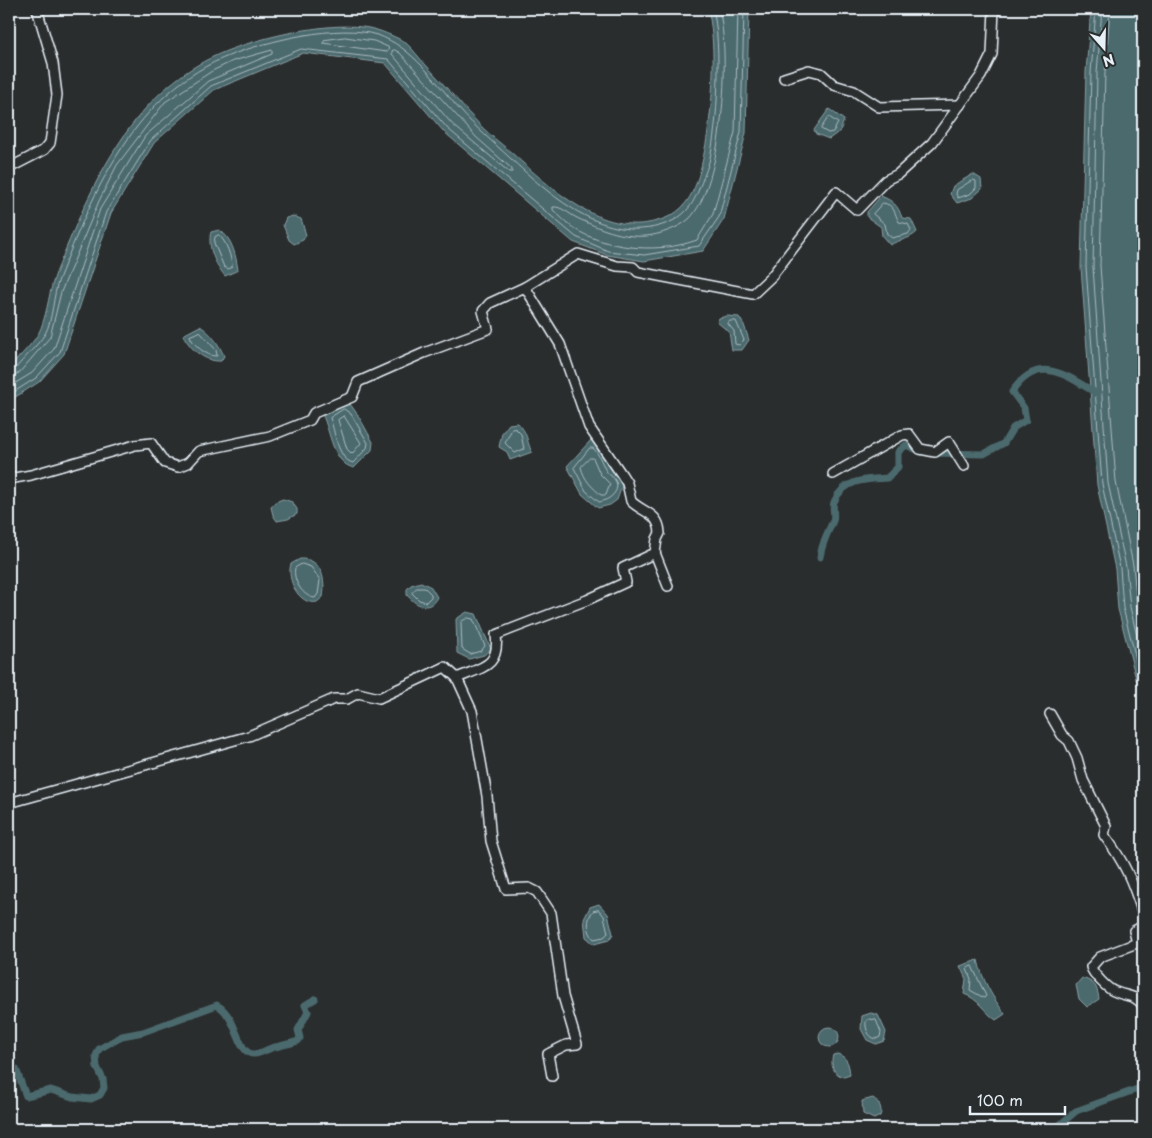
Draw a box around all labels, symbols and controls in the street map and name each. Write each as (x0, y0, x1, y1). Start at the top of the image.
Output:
north arrow (1080, 22, 1130, 72)
text: N (1100, 49, 1117, 72)
scale bar (970, 1083, 1064, 1115)
text: 100 m (977, 1088, 1023, 1111)

